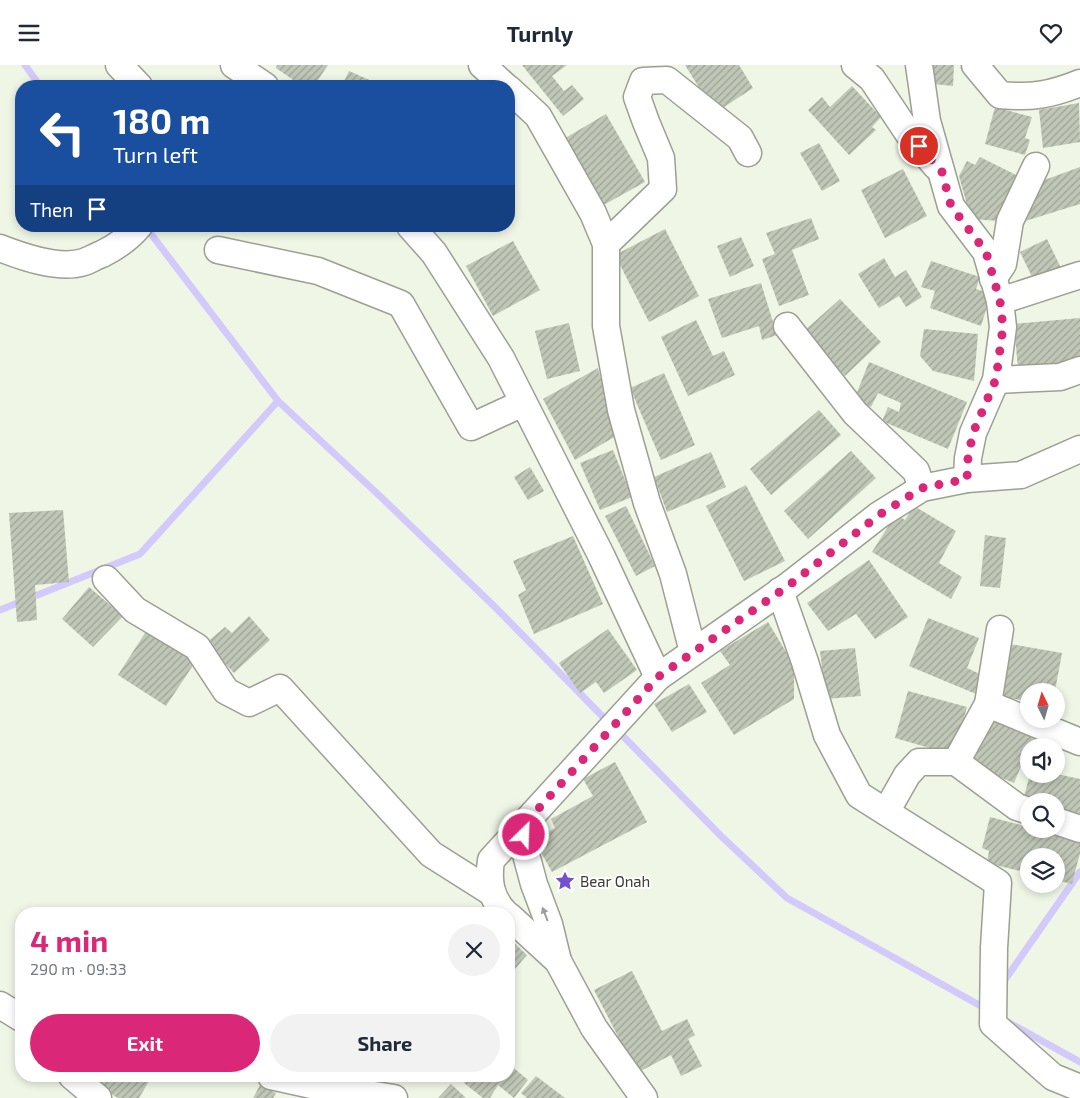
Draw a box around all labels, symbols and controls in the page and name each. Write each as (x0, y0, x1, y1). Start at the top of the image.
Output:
icon: menu (15, 19, 43, 47)
icon: heart (1037, 19, 1065, 47)
text: Turnly (507, 20, 573, 46)
text: 180 m (113, 99, 210, 141)
icon: left (30, 100, 95, 165)
pin (898, 125, 940, 167)
icon: arrive (905, 132, 933, 160)
text: Turn left (113, 141, 198, 167)
icon: arrive (83, 195, 111, 223)
text: Then (30, 198, 73, 221)
north arrow (1020, 683, 1065, 727)
map controls (1020, 683, 1065, 893)
button: sound (1020, 738, 1065, 783)
button: search (1020, 793, 1065, 838)
position arrow (497, 808, 549, 860)
button: layers (1020, 848, 1065, 893)
place icon: Bear Onah (554, 870, 576, 892)
place label: Bear Onah (580, 872, 650, 890)
one-way arrow (541, 907, 549, 921)
text: 4 min (30, 922, 108, 958)
button: close (448, 924, 500, 976)
text: 290 m · 09:33 (30, 959, 127, 978)
button: Exit (30, 1014, 260, 1072)
button: Share (270, 1014, 500, 1072)

